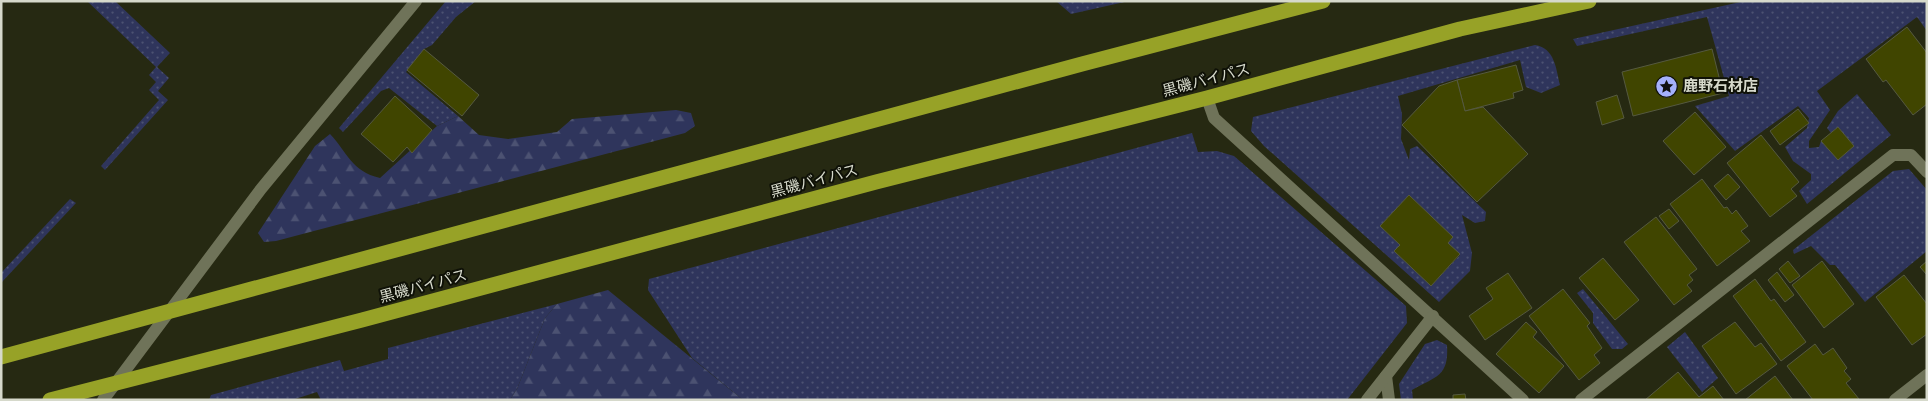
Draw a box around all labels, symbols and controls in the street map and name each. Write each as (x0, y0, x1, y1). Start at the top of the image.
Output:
street label: 黒磯バイパス (1160, 59, 1252, 100)
place icon: 鹿野石材店 (1655, 74, 1679, 98)
place label: 鹿野石材店 (1683, 76, 1758, 95)
street label: 黒磯バイパス (768, 160, 860, 201)
street label: 黒磯バイパス (377, 265, 469, 306)

